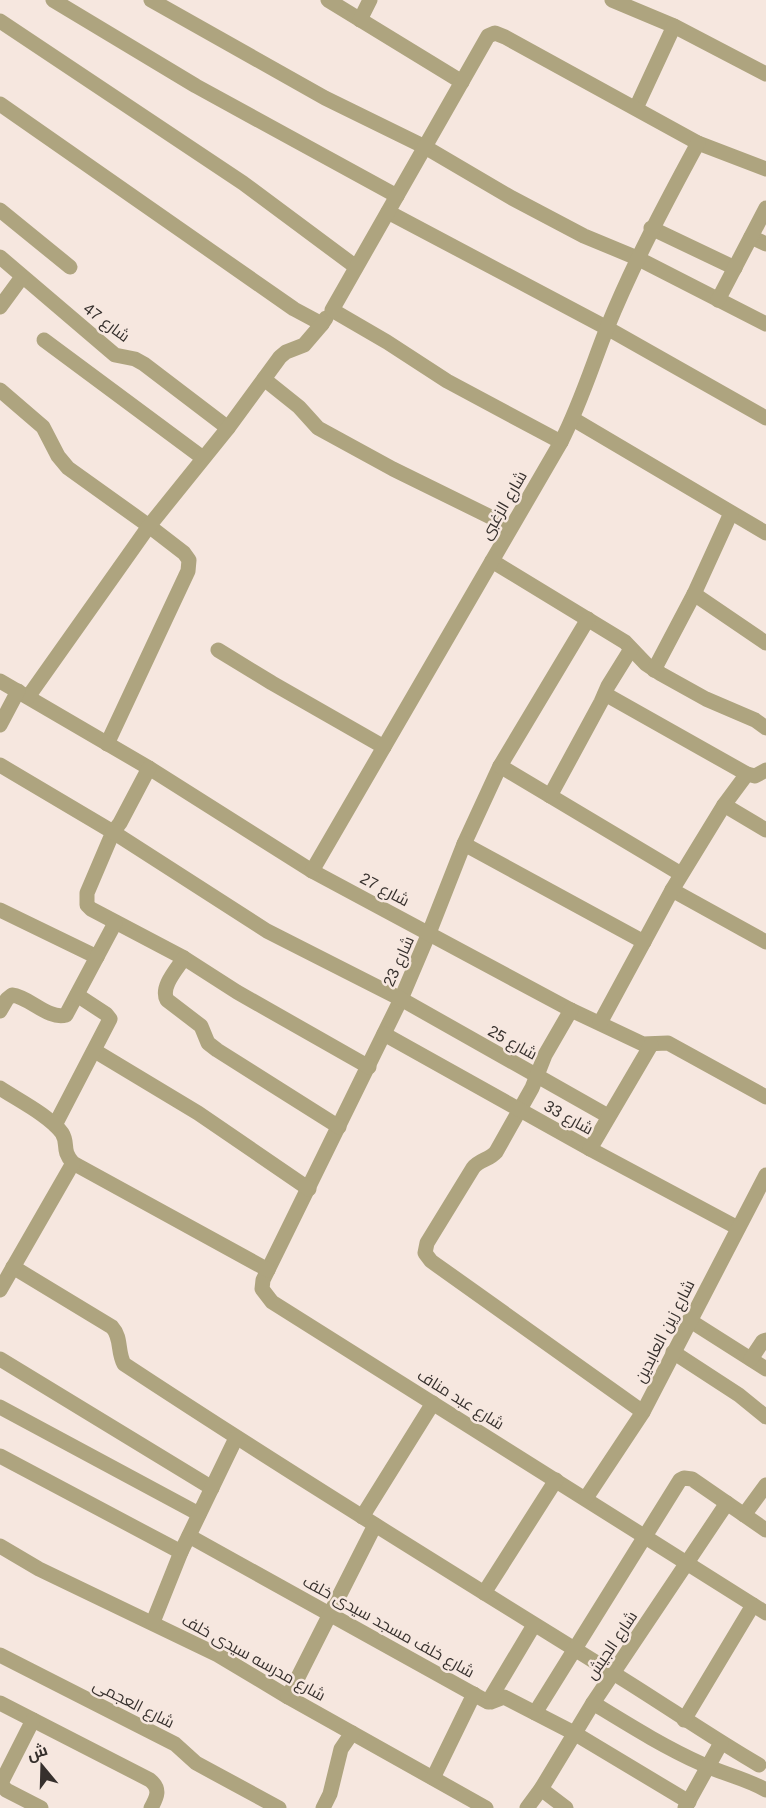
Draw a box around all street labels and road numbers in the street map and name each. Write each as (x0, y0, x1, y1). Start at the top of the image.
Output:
street label: شارع 47 (79, 300, 133, 348)
street label: شارع الزغبى (477, 468, 532, 544)
street label: شارع 27 (356, 869, 412, 912)
street label: شارع 23 (380, 933, 420, 990)
street label: شارع 25 (484, 1022, 540, 1065)
street label: شارع 33 (540, 1097, 596, 1140)
street label: شارع زين العابدين (631, 1277, 700, 1387)
street label: شارع عبد مناف (413, 1366, 507, 1435)
street label: شارع خلف مسجد سيدى خلف (299, 1572, 477, 1683)
street label: شارع الجيش (582, 1608, 643, 1684)
street label: شارع مدرسه سيدى خلف (178, 1611, 328, 1707)
street label: شارع العجمى (89, 1676, 177, 1734)

